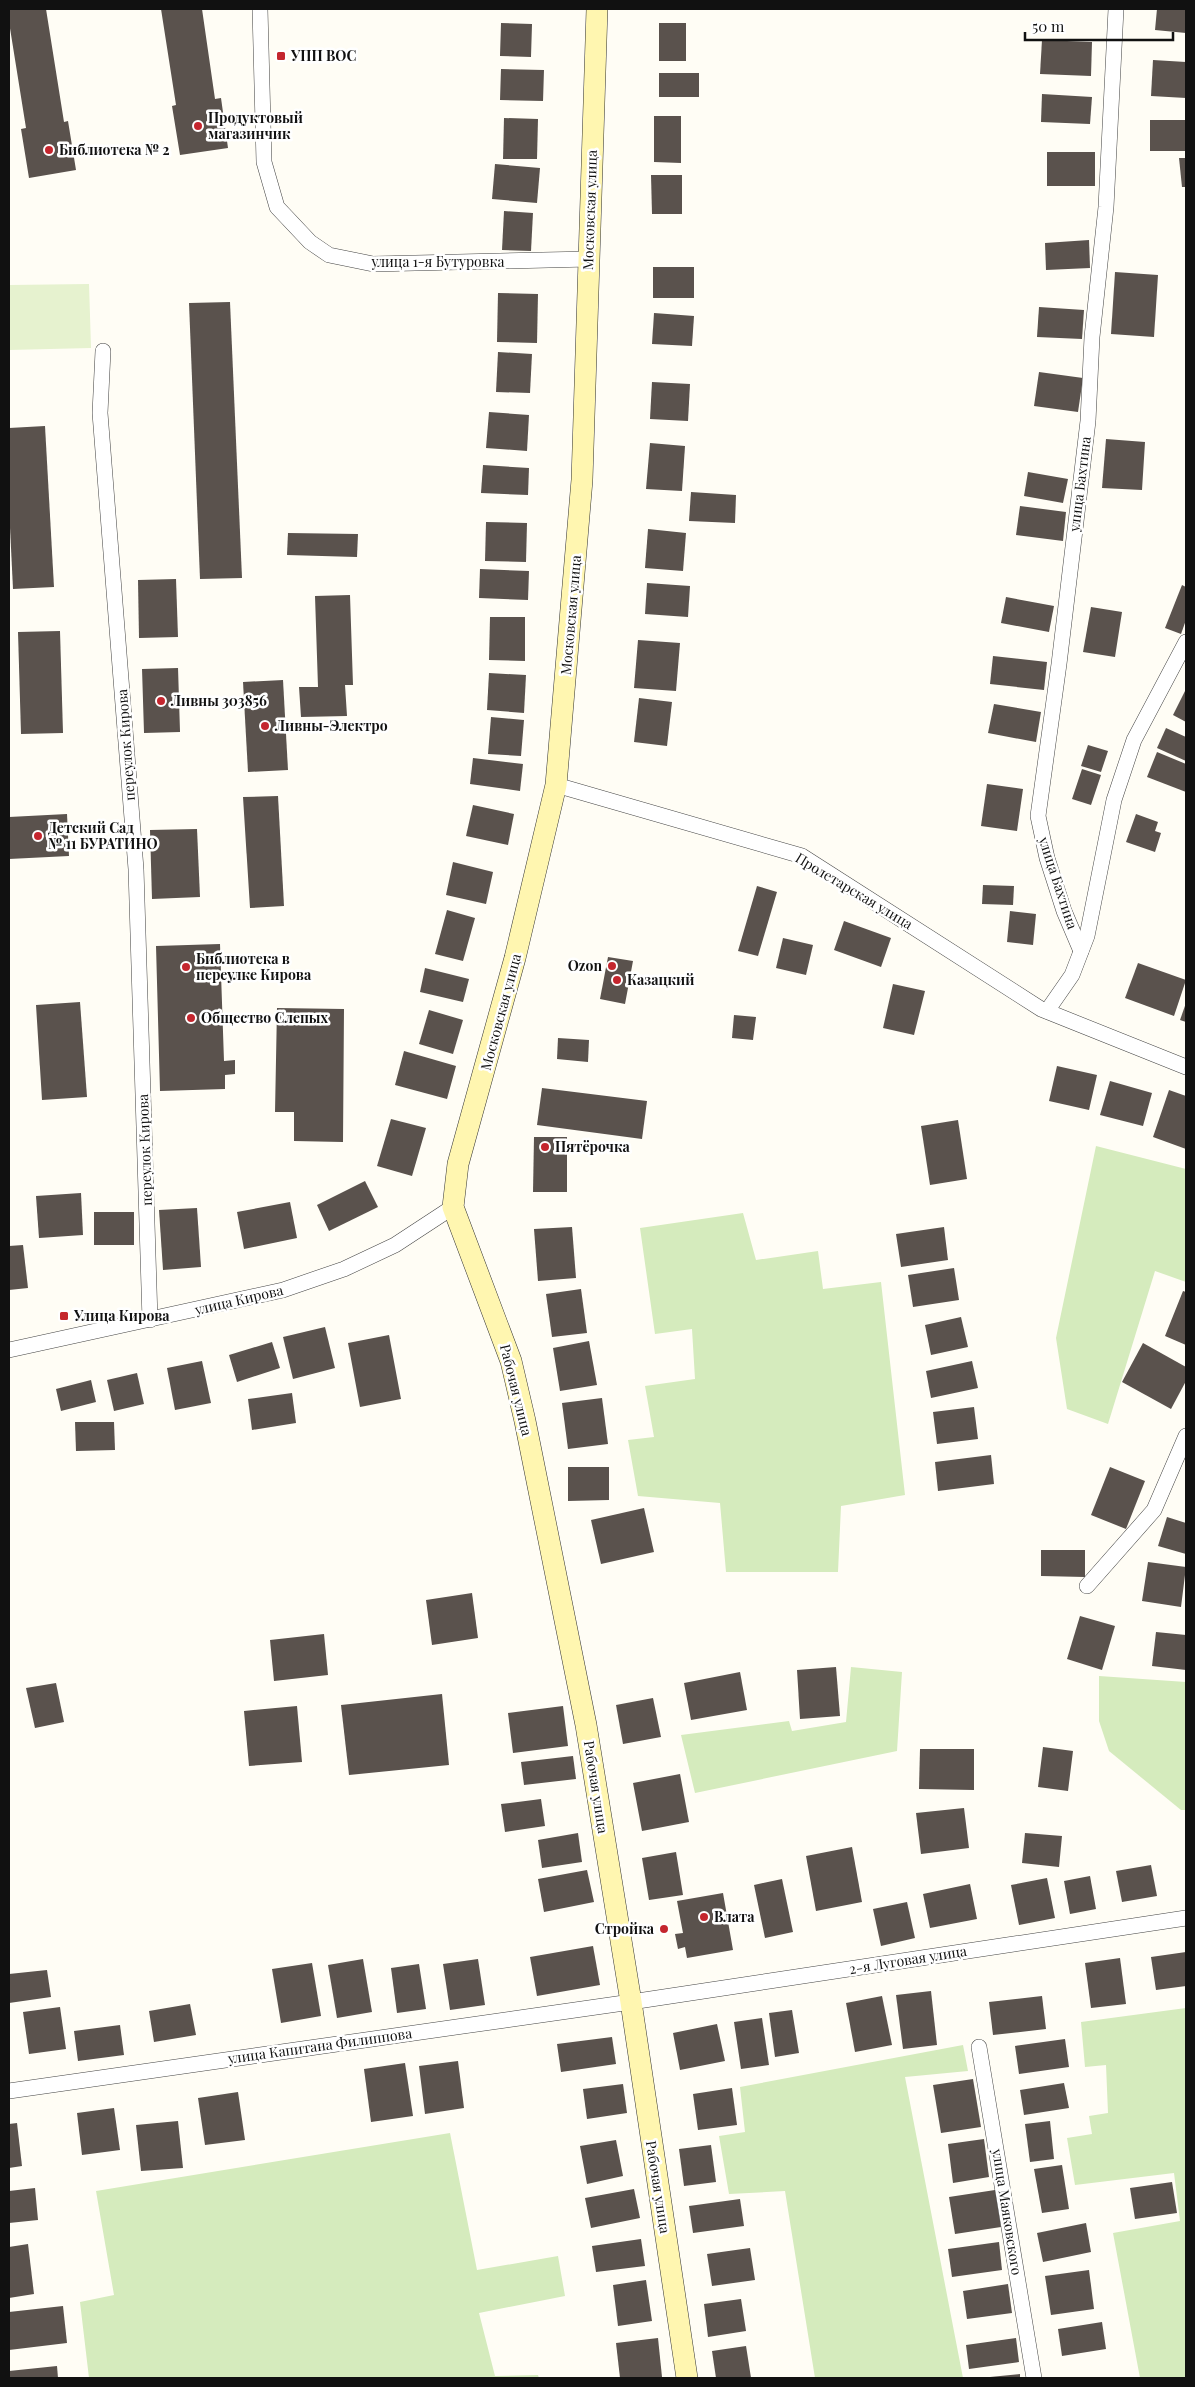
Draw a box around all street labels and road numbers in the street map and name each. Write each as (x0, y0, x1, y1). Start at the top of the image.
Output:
street label: Московская улица (578, 150, 601, 270)
street label: улица 1-я Бутуровка (371, 252, 504, 271)
street label: улица Бахтина (1064, 435, 1095, 534)
street label: Московская улица (556, 554, 585, 676)
street label: переулок Кирова (112, 688, 139, 802)
street label: улица Бахтина (1034, 833, 1082, 931)
street label: Пролетарская улица (792, 848, 916, 933)
street label: Московская улица (476, 951, 525, 1072)
street label: переулок Кирова (133, 1094, 156, 1206)
street label: улица Кирова (192, 1280, 285, 1319)
street label: Рабочая улица (496, 1342, 537, 1438)
street label: Рабочая улица (580, 1739, 613, 1835)
street label: 2-я Луговая улица (848, 1941, 968, 1978)
street label: улица Капитана Филиппова (226, 2023, 413, 2068)
street label: Рабочая улица (642, 2139, 675, 2235)
street label: улица Маяковского (988, 2146, 1027, 2277)

